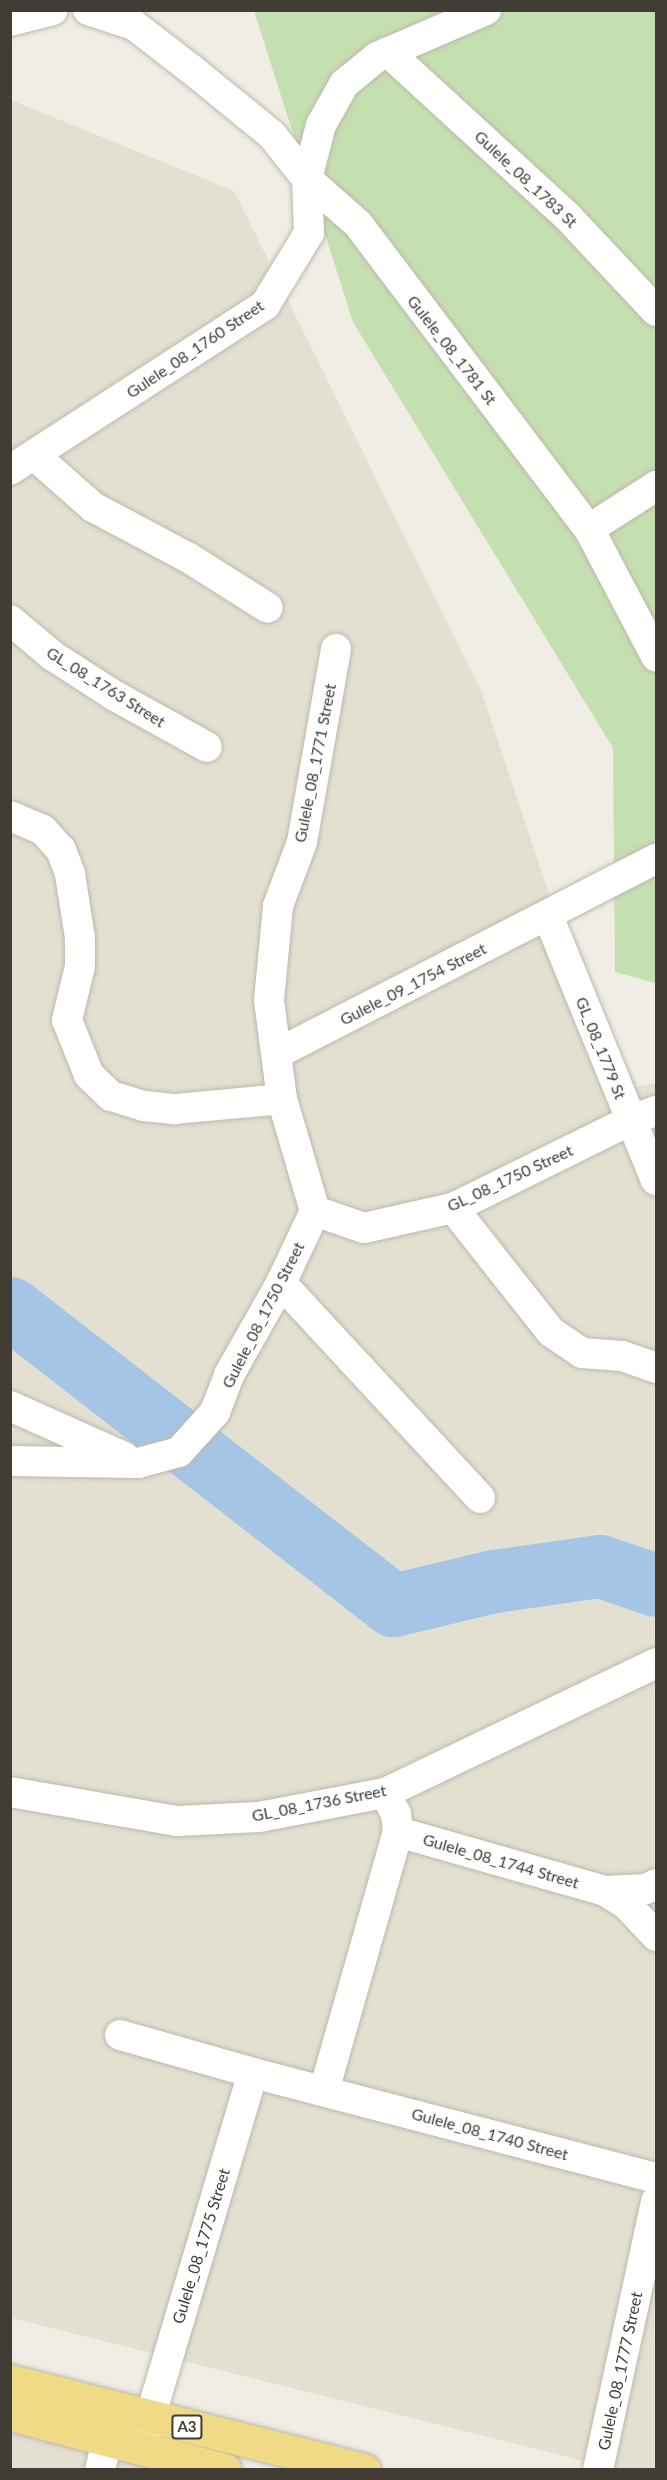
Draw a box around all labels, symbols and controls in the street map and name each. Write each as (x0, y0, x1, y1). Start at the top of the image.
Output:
street label: Gulele_08_1783 St (471, 126, 581, 232)
street label: Gulele_08_1781 St (403, 292, 501, 408)
street label: Gulele_08_1760 Street (123, 296, 267, 402)
street label: GL_08_1763 Street (43, 643, 169, 731)
street label: Gulele_08_1771 Street (290, 682, 340, 844)
street label: Gulele_09_1754 Street (337, 939, 489, 1029)
street label: GL_08_1779 St (572, 994, 630, 1102)
street label: GL_08_1750 Street (444, 1140, 576, 1216)
street label: Gulele_08_1750 Street (218, 1239, 308, 1391)
street label: GL_08_1736 Street (250, 1781, 388, 1825)
street label: Gulele_08_1744 Street (421, 1830, 581, 1892)
street label: Gulele_08_1740 Street (410, 2104, 570, 2164)
street label: Gulele_08_1775 Street (168, 2166, 234, 2326)
street label: Gulele_08_1777 Street (594, 2290, 646, 2452)
road number: A3 (170, 2415, 204, 2439)

